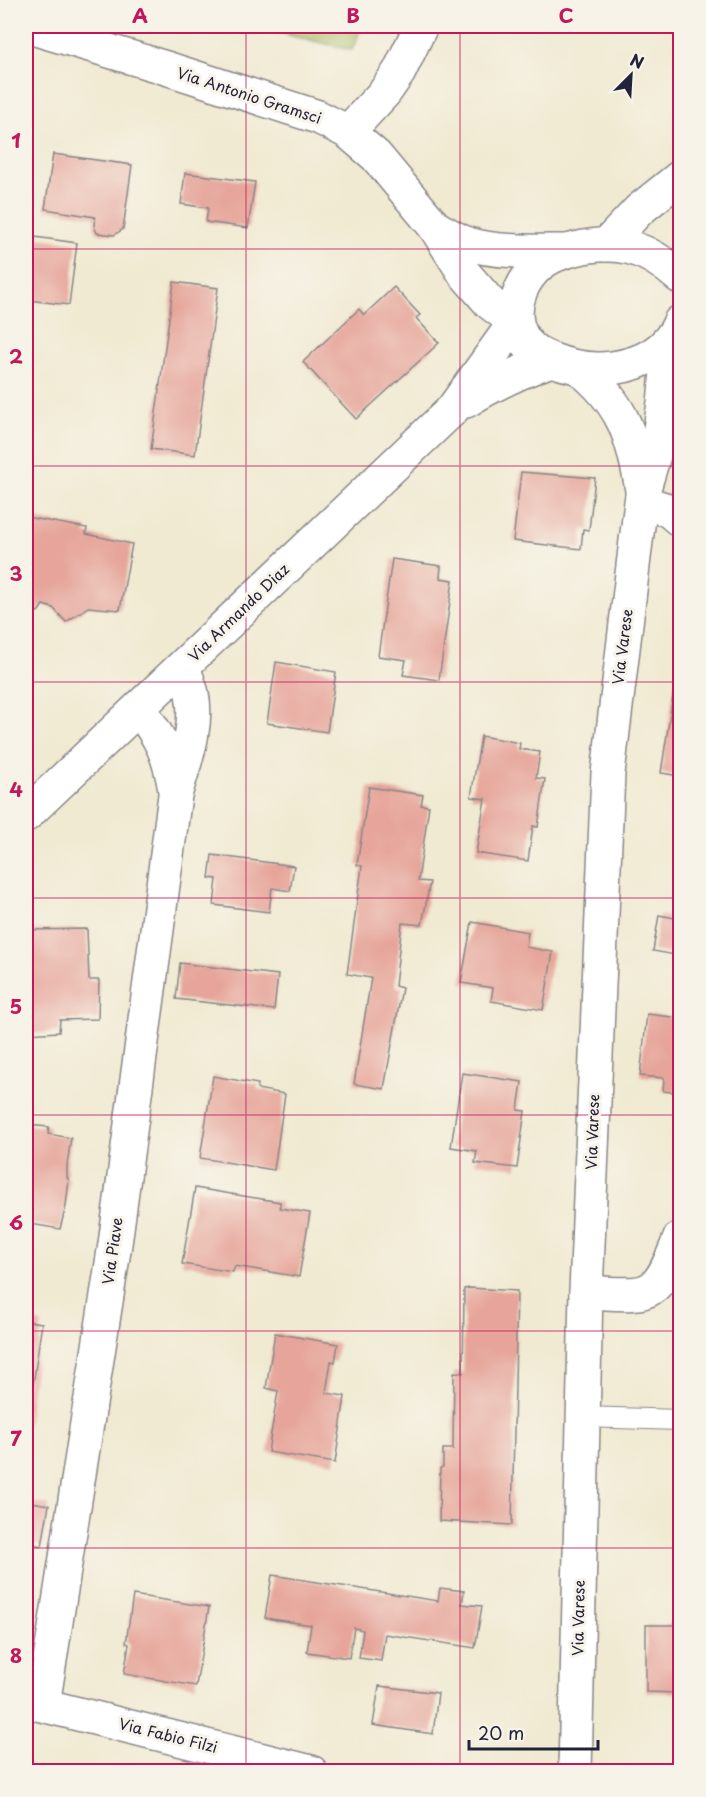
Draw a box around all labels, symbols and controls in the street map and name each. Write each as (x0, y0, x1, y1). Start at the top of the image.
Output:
text: A (132, 0, 148, 30)
text: B (346, 0, 360, 30)
text: C (558, 0, 574, 30)
north arrow (601, 45, 661, 105)
text: N (627, 47, 648, 74)
street label: Via Antonio Gramsci (174, 60, 325, 129)
text: 1 (11, 125, 21, 155)
text: 2 (9, 341, 23, 371)
text: 3 (9, 558, 23, 588)
street label: Via Armando Diaz (182, 558, 294, 666)
street label: Via Varese (605, 608, 638, 686)
text: 4 (9, 774, 23, 804)
text: 5 (10, 991, 22, 1021)
street label: Via Varese (579, 1094, 604, 1170)
text: 6 (9, 1207, 23, 1237)
street label: Via Piave (95, 1216, 128, 1286)
text: 7 (10, 1423, 22, 1453)
street label: Via Varese (565, 1580, 590, 1656)
text: 8 (10, 1640, 22, 1670)
street label: Via Fabio Filzi (116, 1711, 220, 1758)
scale bar (469, 1713, 598, 1751)
text: 20 m (478, 1719, 524, 1746)

